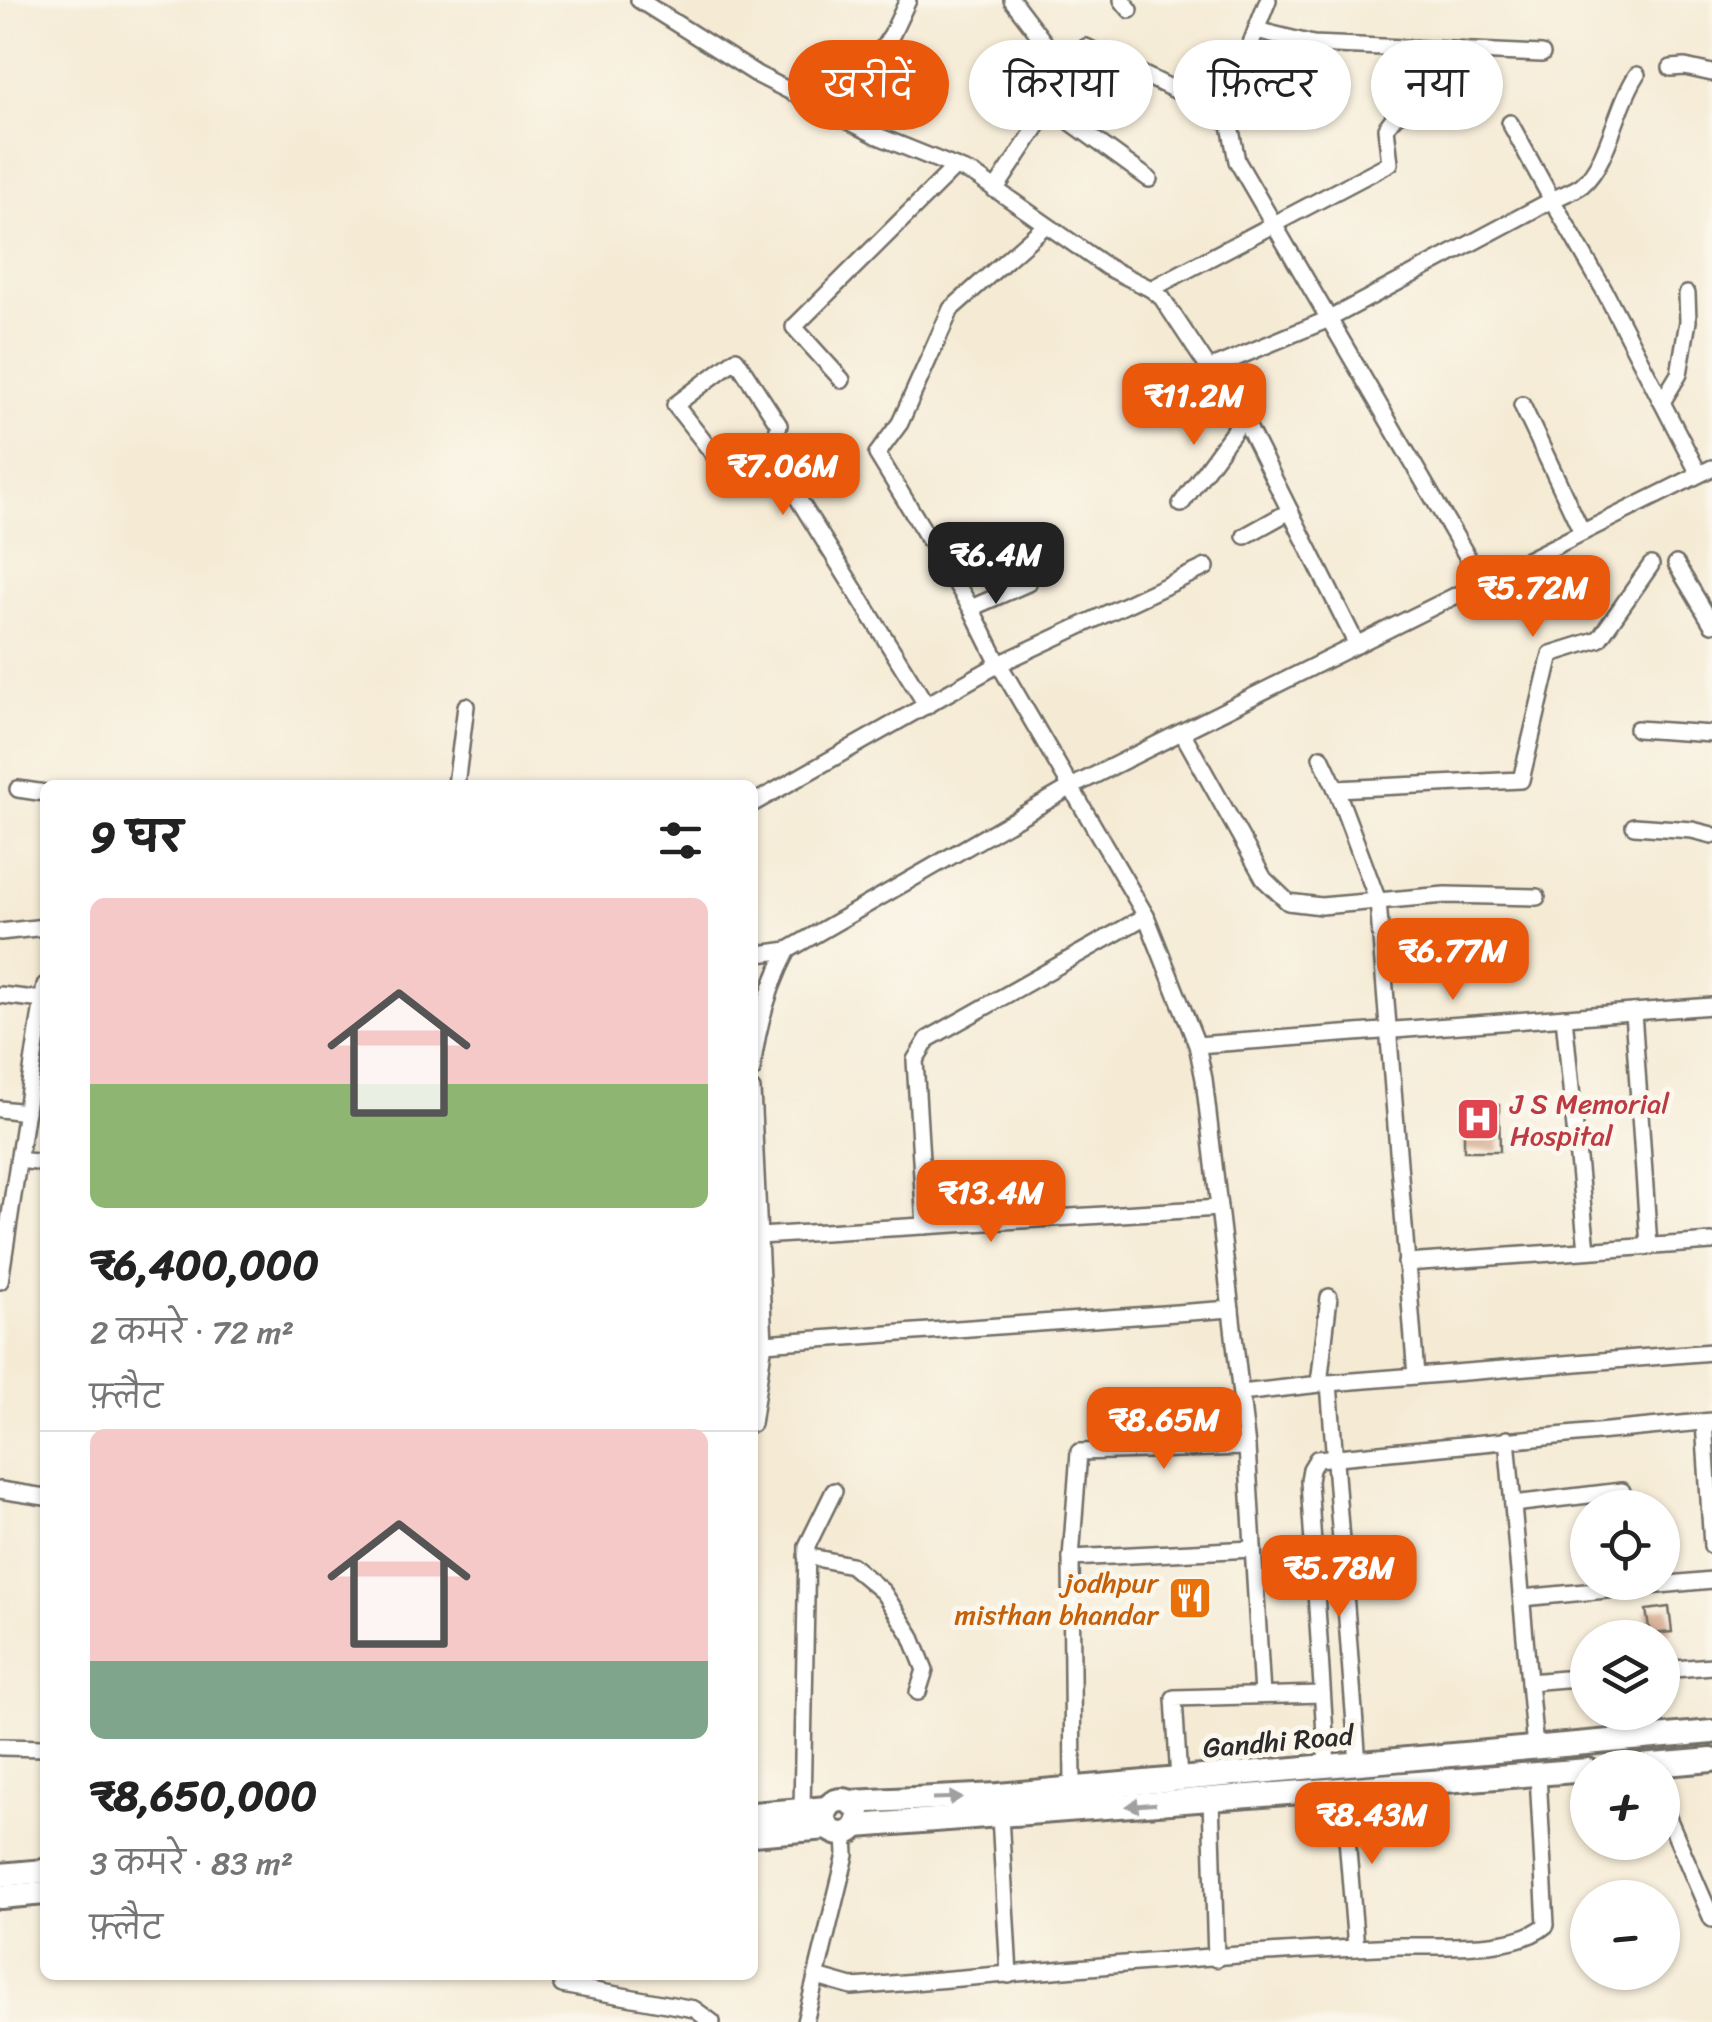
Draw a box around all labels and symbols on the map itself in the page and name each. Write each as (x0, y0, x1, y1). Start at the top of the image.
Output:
pin: ₹11.2M (1113, 363, 1275, 448)
pin: ₹7.06M (702, 433, 864, 518)
pin: ₹6.4M (926, 522, 1066, 607)
pin: ₹5.72M (1452, 555, 1614, 640)
pin: ₹6.77M (1372, 918, 1534, 1003)
place label: J S Memorial Hospital (1509, 1079, 1670, 1160)
hospital icon: J S Memorial Hospital (1455, 1096, 1501, 1142)
pin: ₹13.4M (910, 1160, 1072, 1245)
pin: ₹8.65M (1083, 1387, 1245, 1472)
pin: ₹5.78M (1258, 1535, 1420, 1620)
place label: jodhpur misthan bhandar (954, 1558, 1160, 1639)
restaurant icon: jodhpur misthan bhandar (1167, 1575, 1213, 1621)
street label: Gandhi Road (1201, 1710, 1357, 1772)
pin: ₹8.43M (1291, 1782, 1453, 1867)
one-way arrow (932, 1789, 964, 1805)
one-way arrow (1125, 1797, 1157, 1813)

